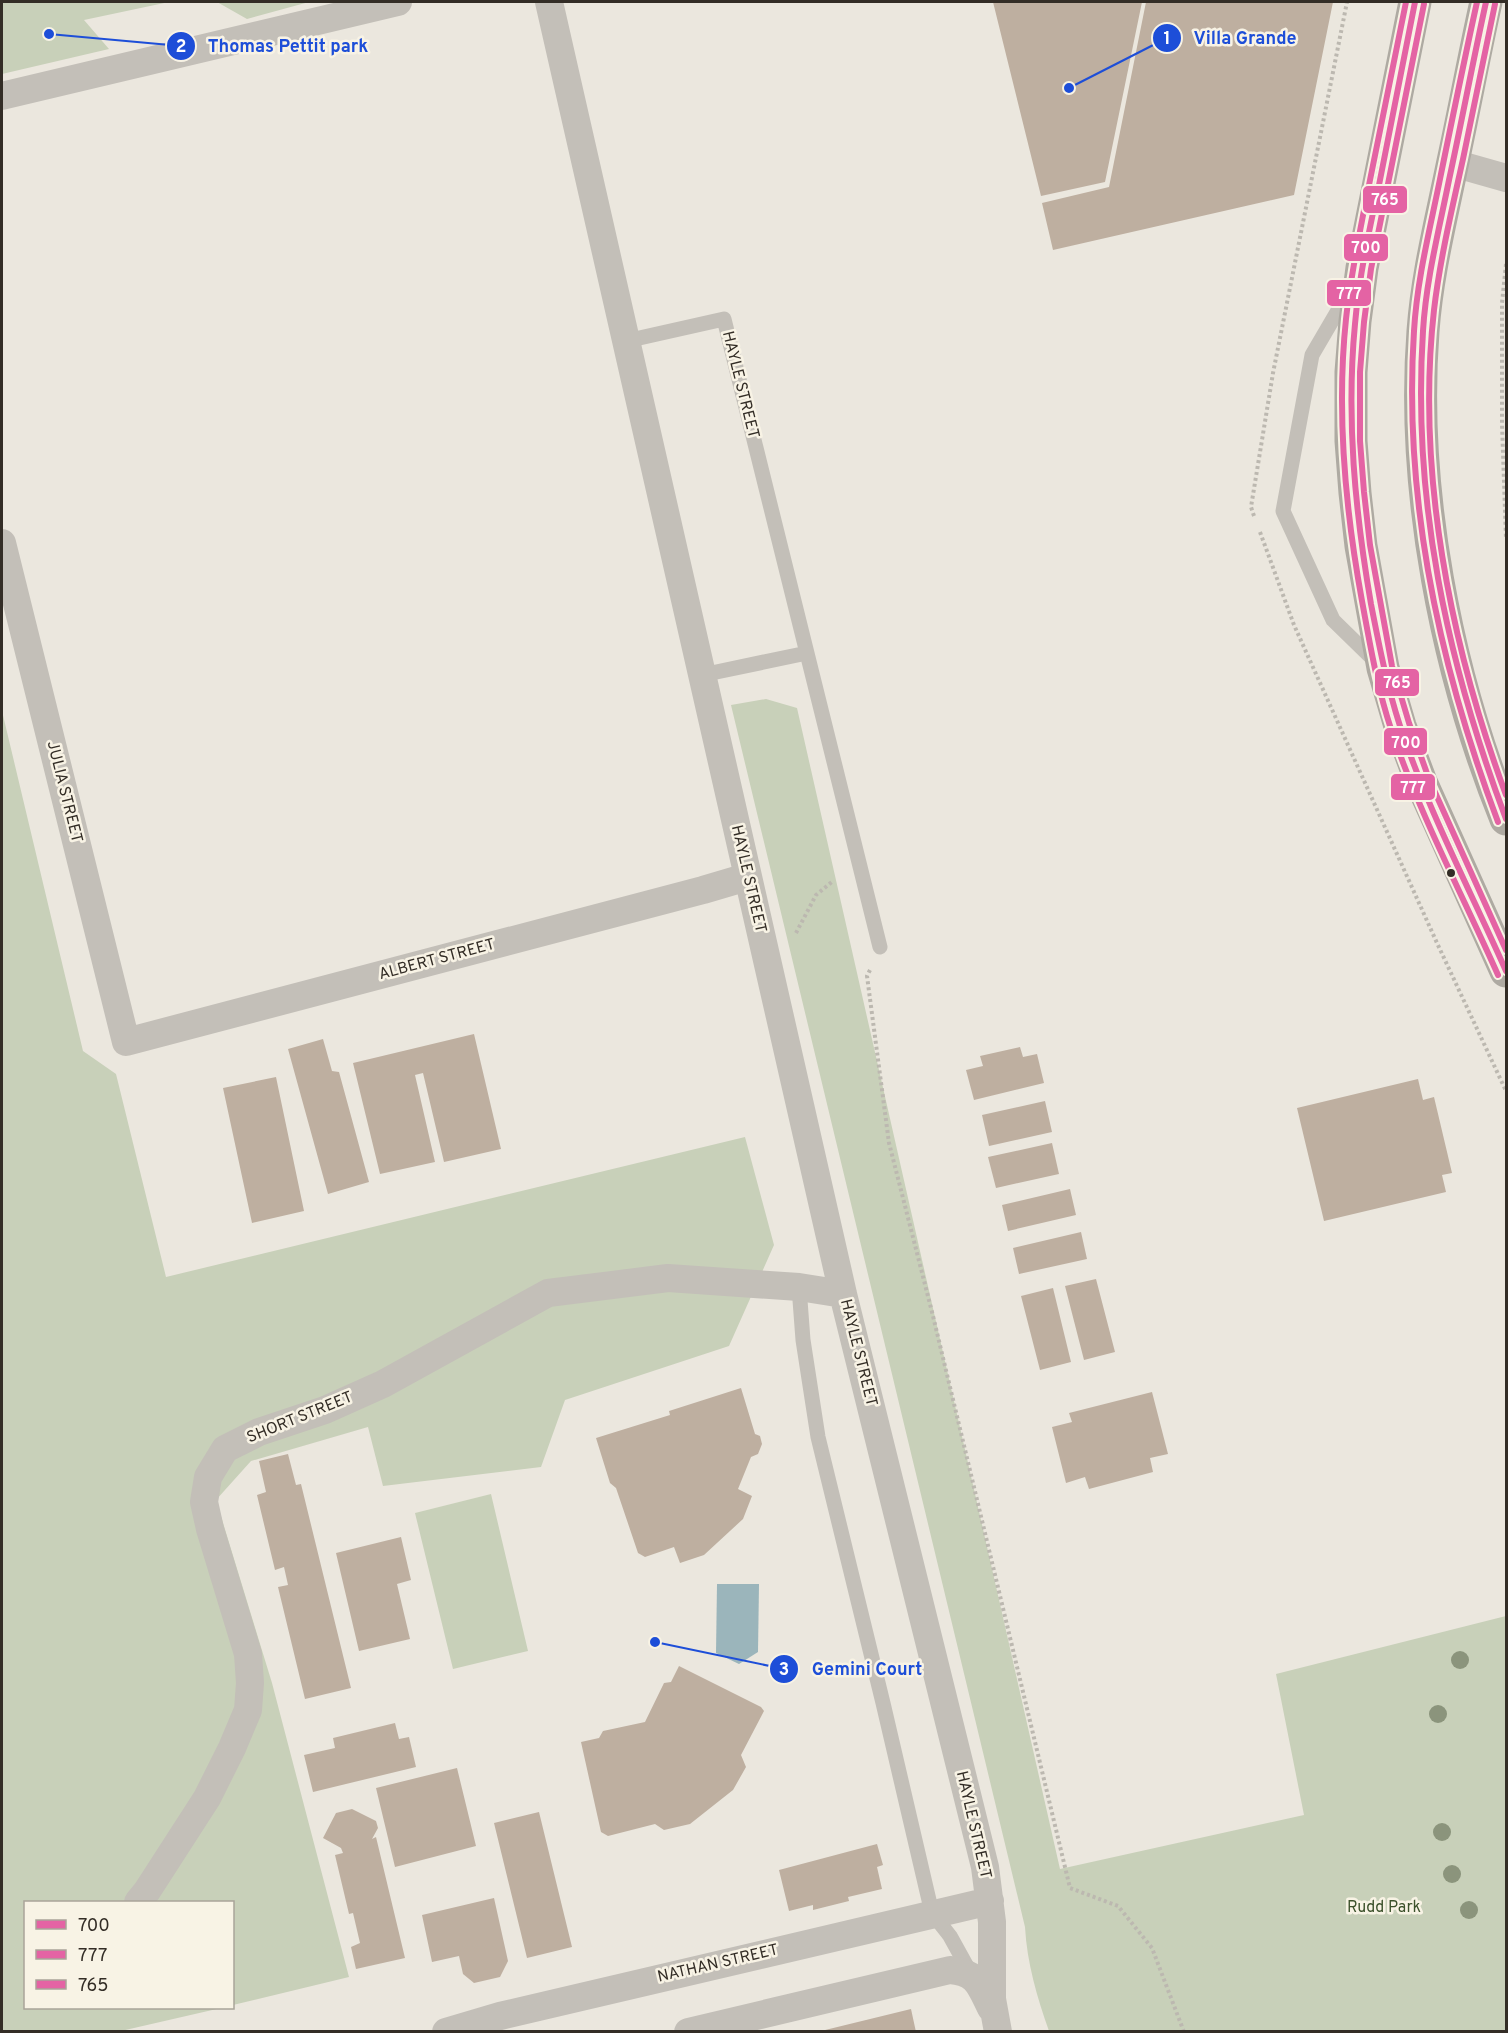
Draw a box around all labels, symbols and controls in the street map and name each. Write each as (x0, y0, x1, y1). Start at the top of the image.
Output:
callout: Villa Grande (1152, 20, 1309, 56)
callout: Thomas Pettit park (166, 28, 380, 64)
text: 1 (1163, 28, 1171, 51)
text: Villa Grande (1193, 28, 1297, 51)
text: 2 (175, 36, 187, 59)
text: Thomas Pettit park (208, 36, 368, 59)
line badge: 765 (1362, 185, 1408, 214)
text: 765 (1371, 191, 1399, 211)
line badge: 700 (1343, 233, 1389, 262)
text: 700 (1351, 239, 1381, 259)
line badge: 777 (1326, 279, 1372, 307)
text: 777 (1336, 285, 1362, 305)
street label: HAYLE STREET (717, 329, 763, 441)
line badge: 765 (1374, 668, 1420, 697)
text: 765 (1383, 674, 1411, 694)
line badge: 700 (1383, 727, 1428, 756)
text: 700 (1391, 734, 1421, 754)
street label: JULIA STREET (42, 739, 86, 845)
line badge: 777 (1390, 773, 1436, 801)
text: 777 (1400, 779, 1426, 799)
street label: HAYLE STREET (726, 823, 770, 935)
unlabelled marker (1445, 867, 1457, 879)
street label: ALBERT STREET (377, 935, 497, 985)
street label: HAYLE STREET (835, 1297, 881, 1409)
street label: SHORT STREET (244, 1388, 356, 1448)
callout: Gemini Court (769, 1651, 934, 1687)
text: 3 (779, 1659, 789, 1682)
text: Gemini Court (812, 1659, 922, 1682)
street label: HAYLE STREET (951, 1769, 995, 1881)
park label: Rudd Park (1347, 1898, 1421, 1918)
legend (24, 1901, 234, 2009)
text: 700 (78, 1915, 110, 1938)
street label: NATHAN STREET (656, 1940, 780, 1988)
text: 777 (78, 1945, 107, 1968)
text: 765 (78, 1975, 108, 1998)

